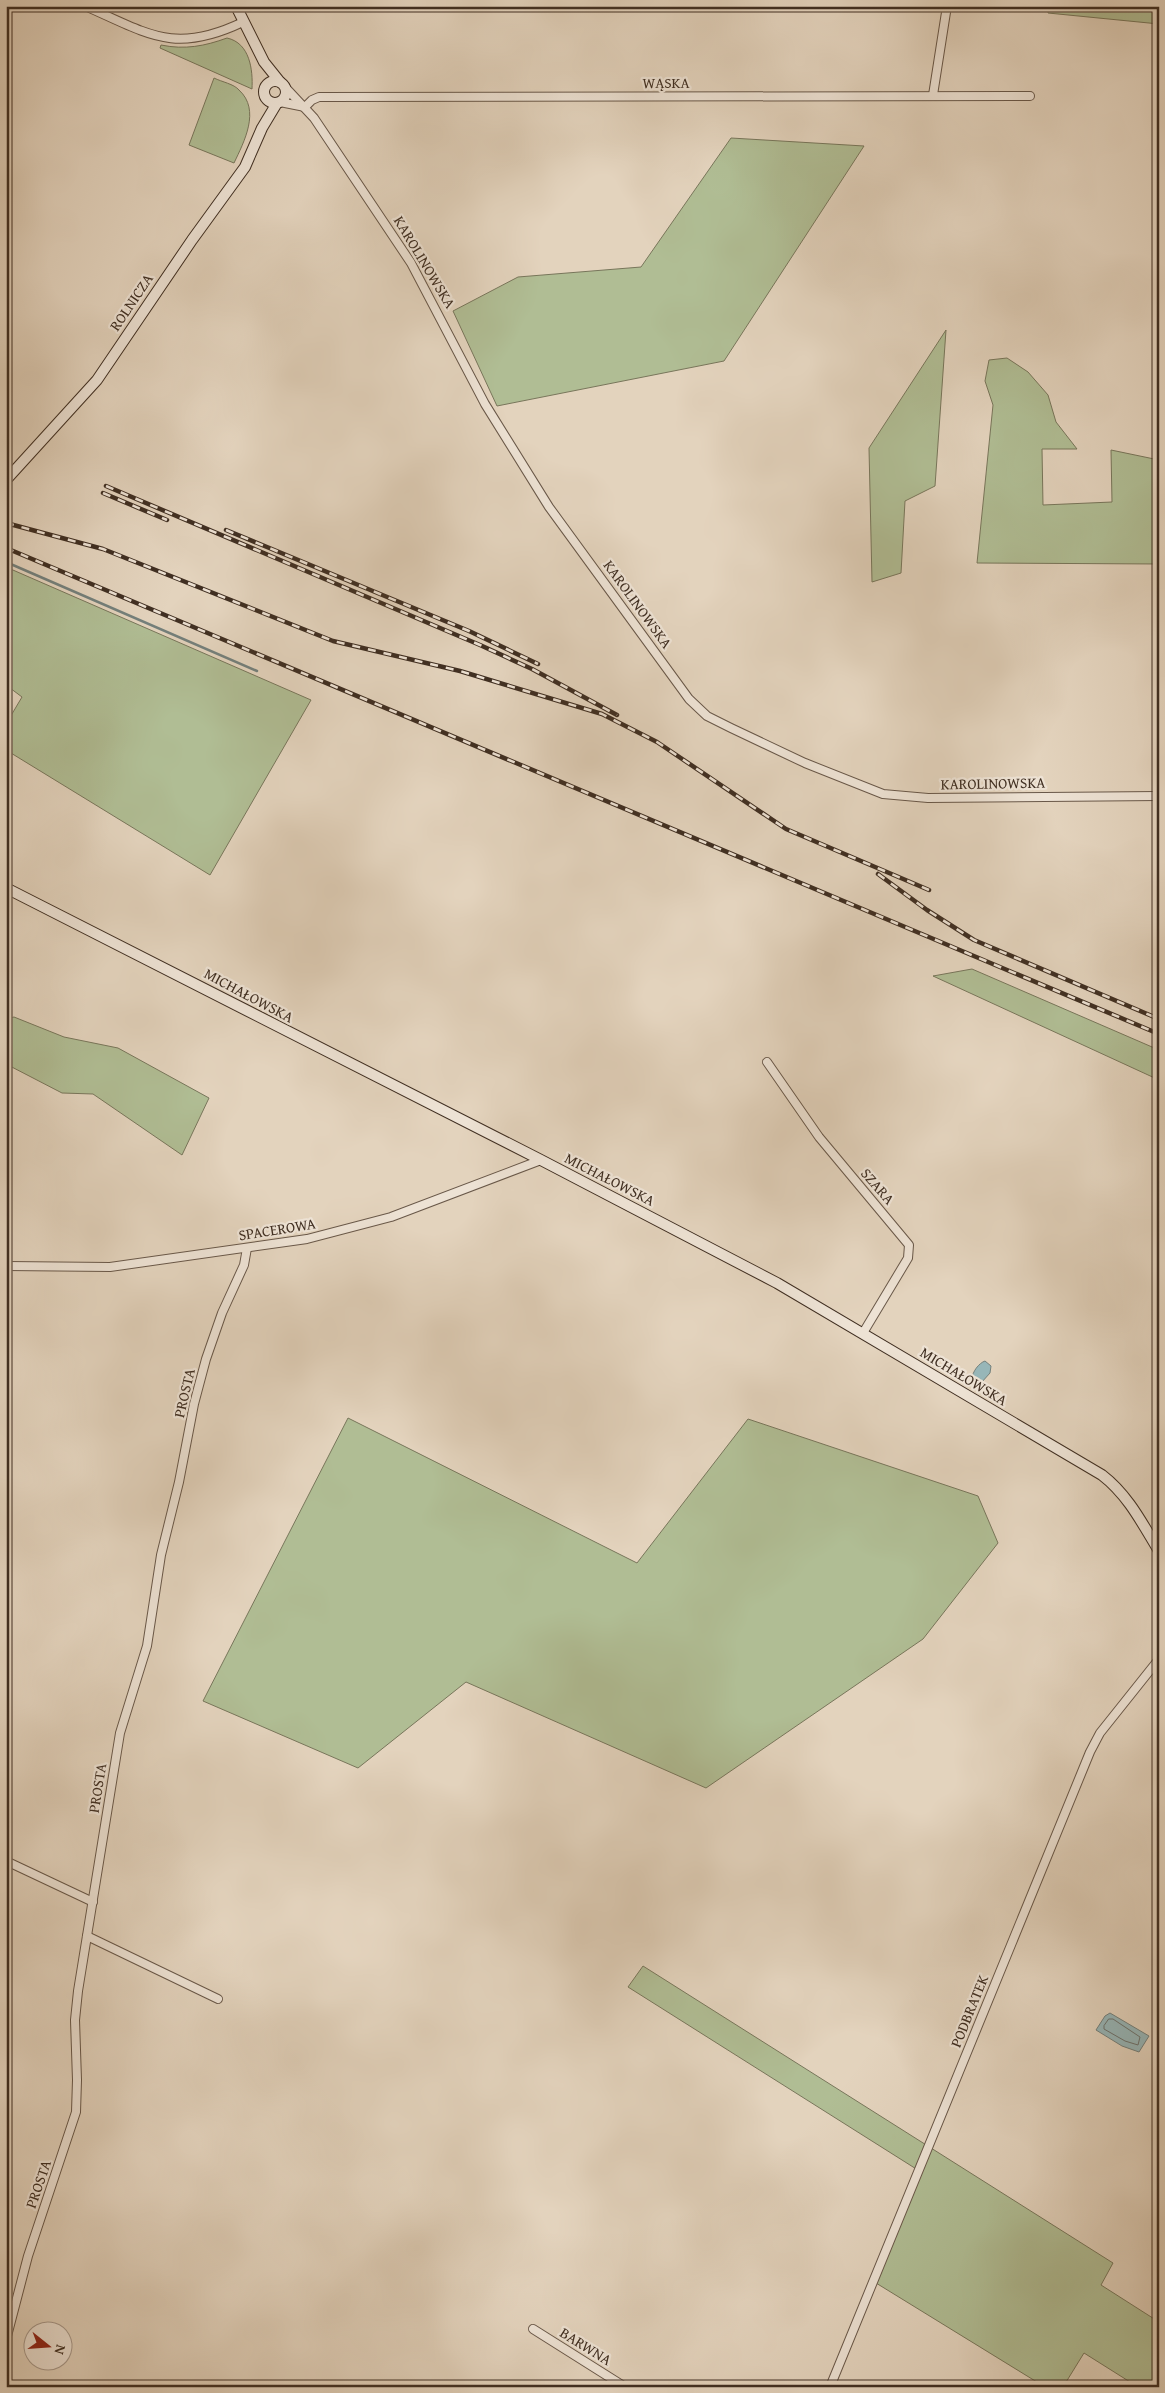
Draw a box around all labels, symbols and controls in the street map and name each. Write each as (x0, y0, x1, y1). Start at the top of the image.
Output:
street label: WĄSKA (642, 72, 690, 93)
street label: KAROLINOWSKA (389, 212, 461, 312)
street label: ROLNICZA (104, 269, 158, 335)
street label: KAROLINOWSKA (599, 556, 677, 652)
street label: KAROLINOWSKA (941, 772, 1045, 794)
street label: MICHAŁOWSKA (201, 963, 297, 1027)
street label: MICHAŁOWSKA (561, 1147, 659, 1211)
street label: SZARA (856, 1163, 900, 1209)
street label: SPACEROWA (237, 1213, 317, 1245)
street label: MICHAŁOWSKA (916, 1342, 1012, 1410)
street label: PROSTA (168, 1366, 200, 1420)
street label: PROSTA (83, 1762, 111, 1814)
street label: PODBRATEK (945, 1971, 993, 2050)
street label: PROSTA (20, 2157, 56, 2211)
north arrow (22, 2320, 72, 2370)
street label: BARWNA (556, 2322, 616, 2370)
text: N (49, 2342, 71, 2358)

